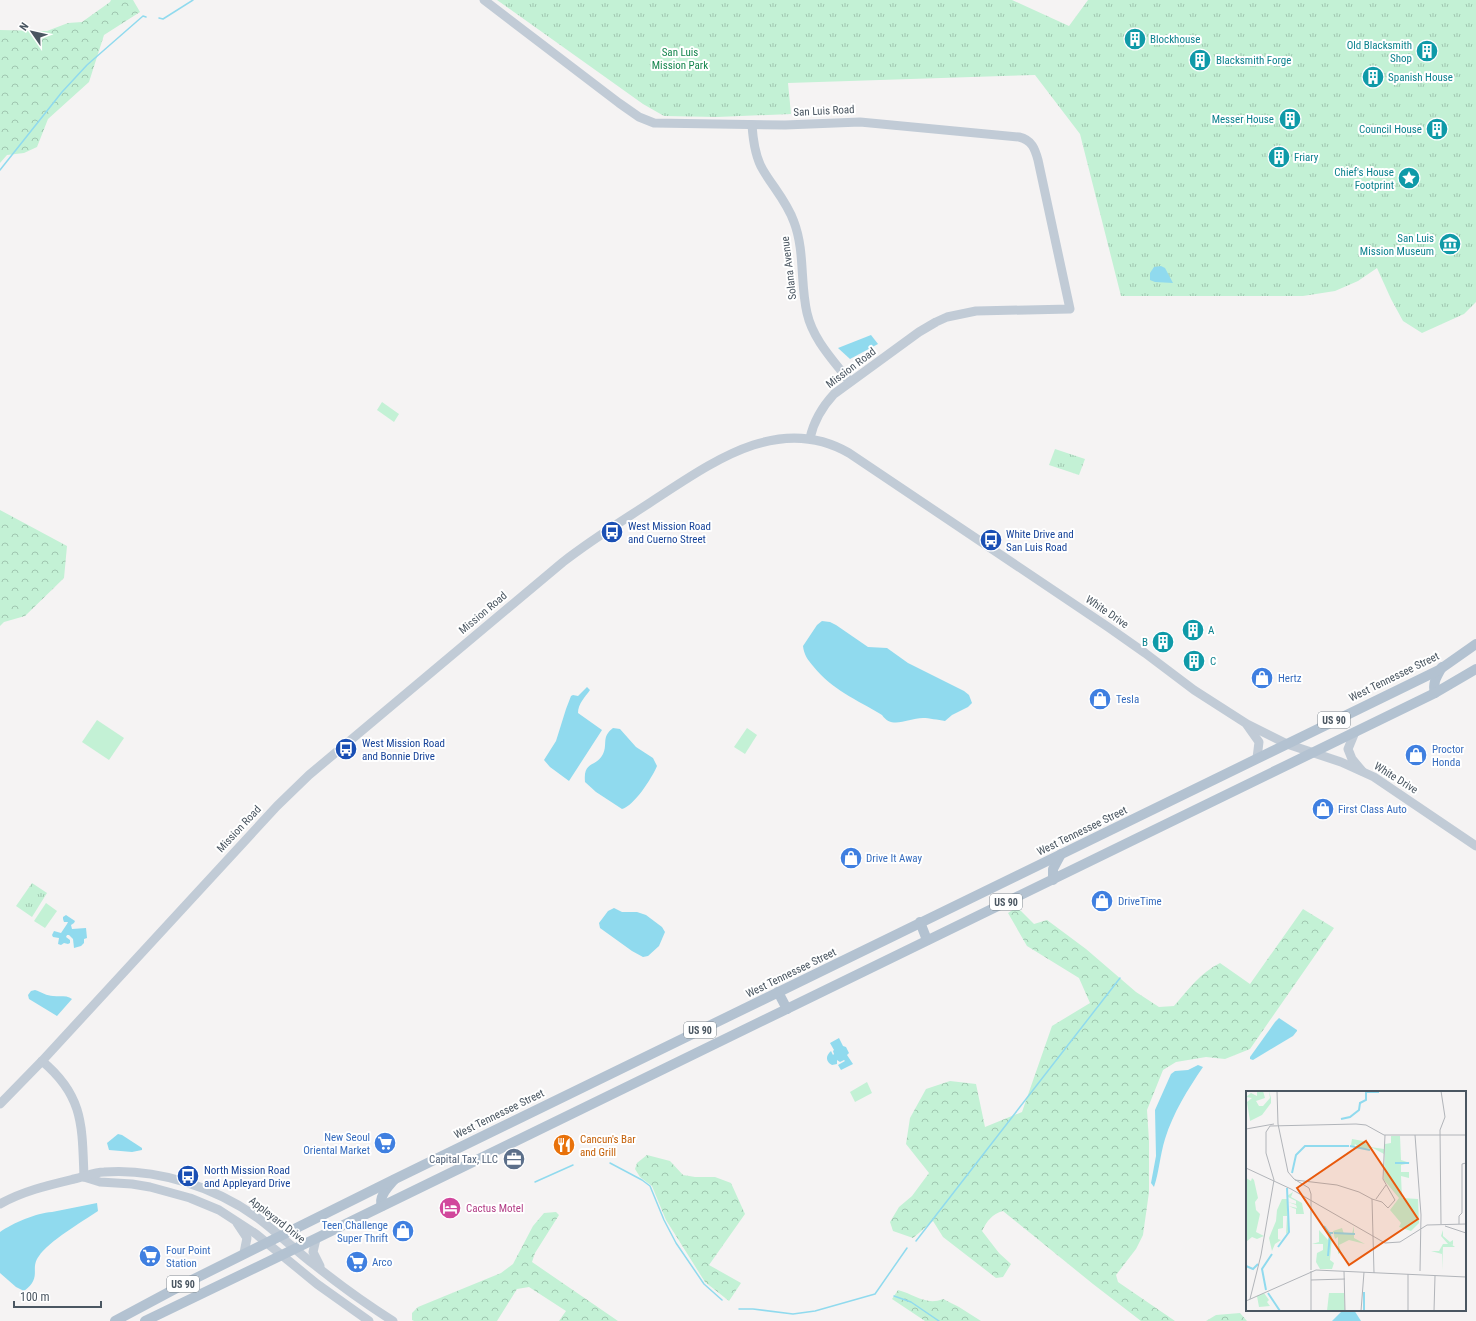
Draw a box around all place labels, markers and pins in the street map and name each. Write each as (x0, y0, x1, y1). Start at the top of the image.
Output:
building icon: Blockhouse (1122, 26, 1148, 52)
place label: Blockhouse (1150, 33, 1200, 46)
building icon: Old Blacksmith Shop (1414, 38, 1440, 64)
place label: Old Blacksmith Shop (1347, 39, 1412, 65)
building icon: Blacksmith Forge (1187, 47, 1213, 73)
place label: Blacksmith Forge (1216, 54, 1291, 67)
building icon: Spanish House (1360, 64, 1386, 90)
place label: Spanish House (1388, 71, 1453, 84)
building icon: Messer House (1277, 106, 1303, 132)
place label: Messer House (1212, 113, 1274, 126)
building icon: Council House (1424, 116, 1450, 142)
place label: Council House (1359, 123, 1422, 136)
building icon: Friary (1266, 144, 1292, 170)
place label: Friary (1294, 151, 1319, 164)
place icon: Chief's House Footprint (1396, 165, 1422, 191)
place label: Chief's House Footprint (1334, 166, 1394, 192)
museum icon: San Luis Mission Museum (1437, 231, 1463, 257)
place label: San Luis Mission Museum (1360, 232, 1434, 258)
bus stop icon: West Mission Road and Cuerno Street (599, 519, 625, 545)
place label: West Mission Road and Cuerno Street (628, 520, 711, 546)
bus stop icon: White Drive and San Luis Road (978, 527, 1004, 553)
place label: White Drive and San Luis Road (1006, 528, 1074, 554)
building icon: A (1180, 617, 1206, 643)
place label: A (1208, 624, 1215, 637)
building icon: B (1150, 629, 1176, 655)
place label: B (1142, 636, 1148, 649)
building icon: C (1181, 648, 1207, 674)
place label: C (1210, 655, 1216, 668)
shop icon: Hertz (1249, 665, 1275, 691)
place label: Hertz (1278, 672, 1302, 685)
shop icon: Tesla (1087, 686, 1113, 712)
place label: Tesla (1116, 693, 1139, 706)
bus stop icon: West Mission Road and Bonnie Drive (333, 736, 359, 762)
place label: West Mission Road and Bonnie Drive (362, 737, 445, 763)
shop icon: Proctor Honda (1403, 742, 1429, 768)
place label: Proctor Honda (1432, 743, 1465, 769)
shop icon: First Class Auto (1310, 796, 1336, 822)
place label: First Class Auto (1338, 803, 1407, 816)
shop icon: Drive It Away (838, 845, 864, 871)
place label: Drive It Away (866, 852, 923, 865)
shop icon: DriveTime (1089, 888, 1115, 914)
place label: DriveTime (1118, 895, 1162, 908)
supermarket icon: New Seoul Oriental Market (372, 1130, 398, 1156)
place label: New Seoul Oriental Market (303, 1131, 370, 1157)
restaurant icon: Cancun's Bar and Grill (551, 1132, 577, 1158)
place label: Cancun's Bar and Grill (580, 1133, 636, 1159)
office icon: Capital Tax, LLC (501, 1146, 527, 1172)
place label: Capital Tax, LLC (429, 1153, 498, 1166)
bus stop icon: North Mission Road and Appleyard Drive (175, 1163, 201, 1189)
place label: North Mission Road and Appleyard Drive (204, 1164, 290, 1190)
hotel icon: Cactus Motel (437, 1195, 463, 1221)
place label: Cactus Motel (466, 1202, 523, 1215)
shop icon: Teen Challenge Super Thrift (390, 1218, 416, 1244)
place label: Teen Challenge Super Thrift (322, 1219, 388, 1245)
supermarket icon: Four Point Station (137, 1243, 163, 1269)
place label: Four Point Station (166, 1244, 211, 1270)
supermarket icon: Arco (344, 1249, 370, 1275)
place label: Arco (372, 1256, 393, 1269)

